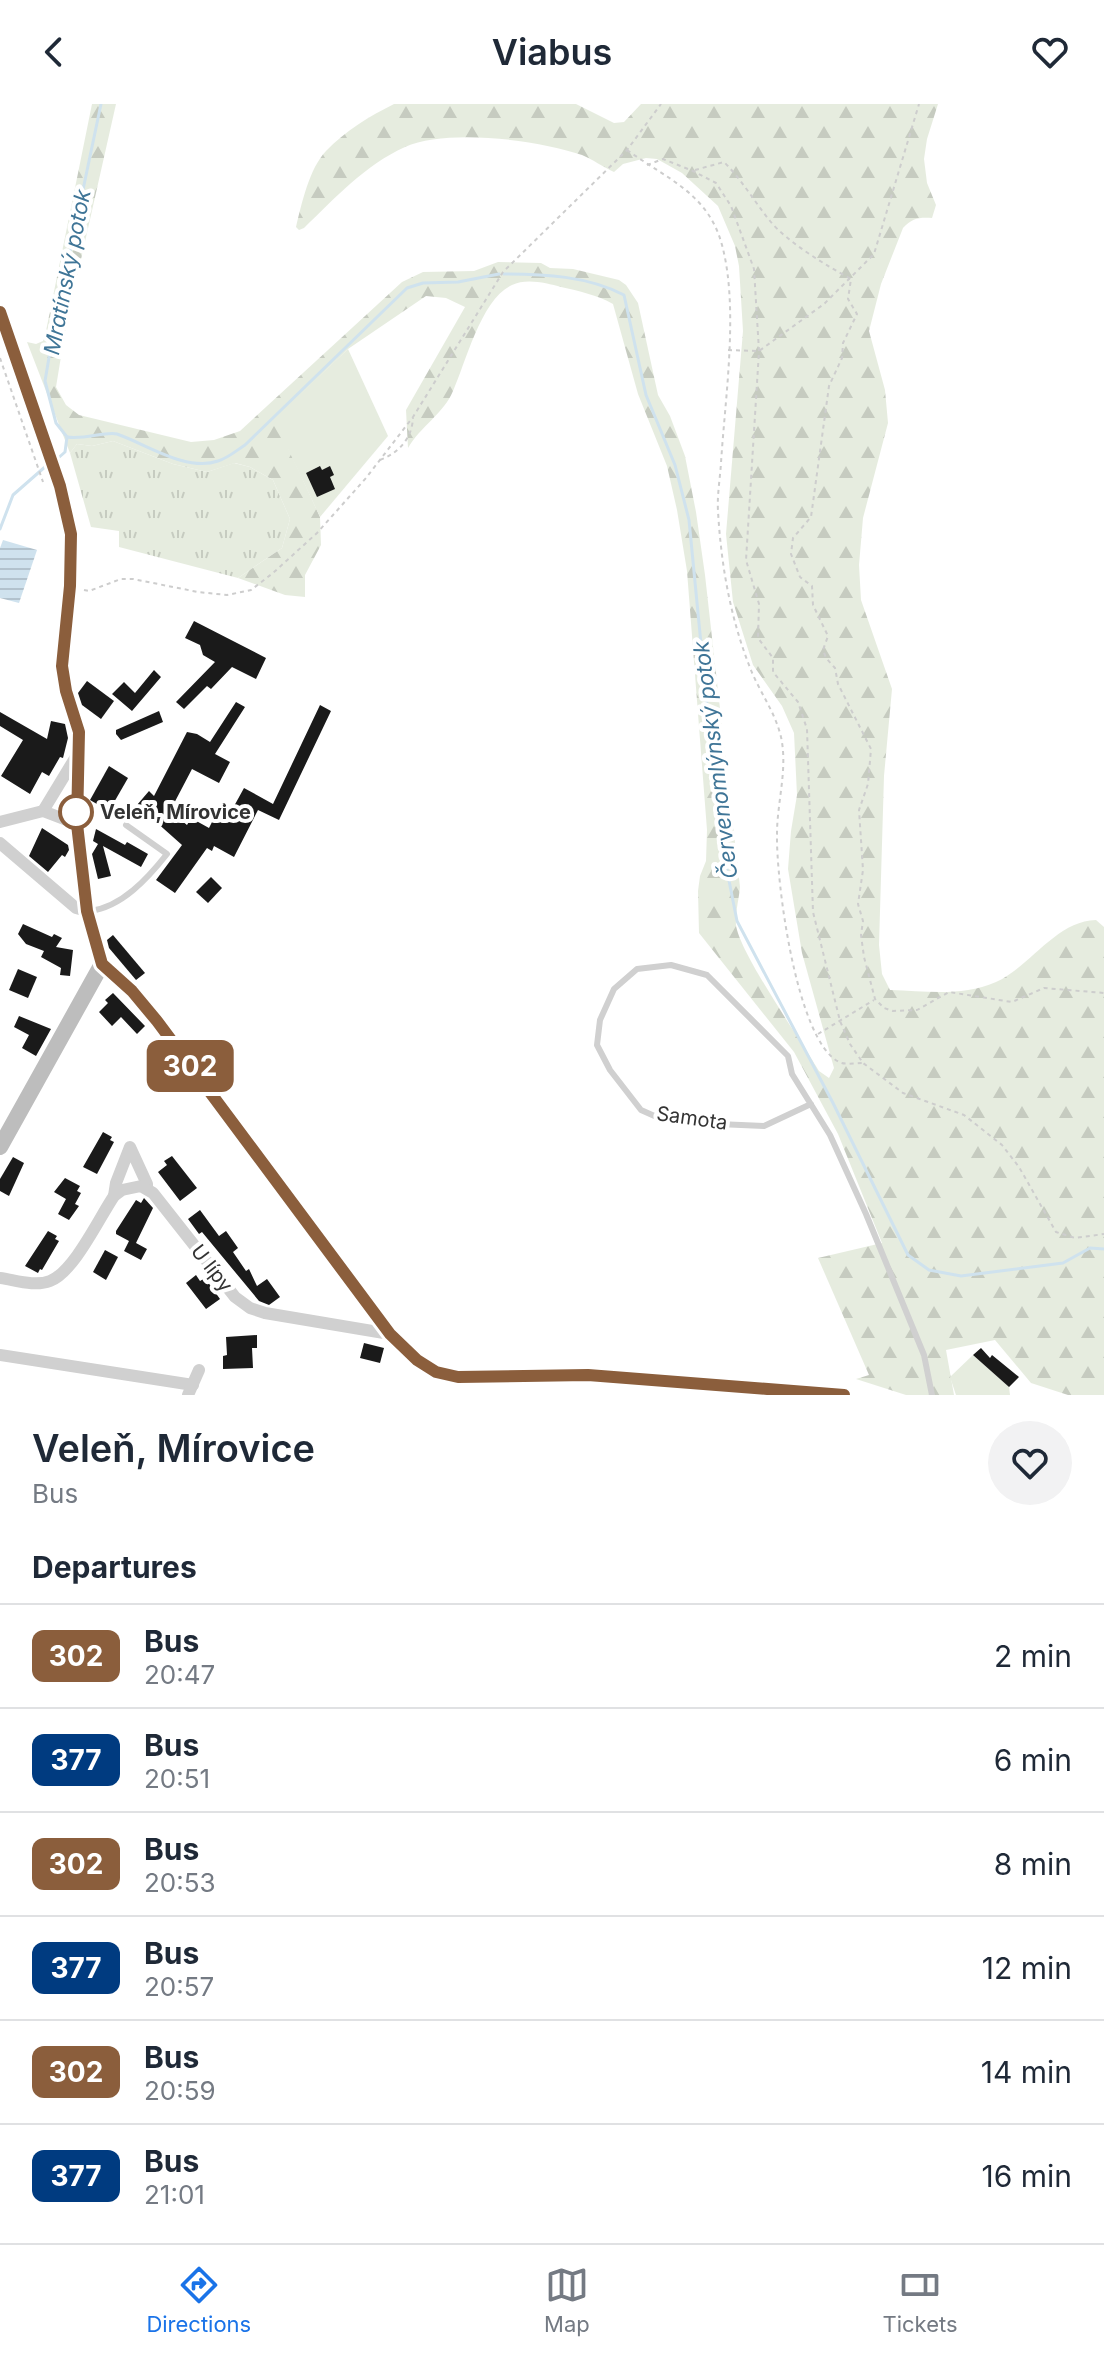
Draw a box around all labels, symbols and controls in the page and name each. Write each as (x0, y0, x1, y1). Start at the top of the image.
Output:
icon: back (32, 30, 76, 74)
text: Viabus (492, 30, 612, 74)
icon: heart (1028, 30, 1072, 74)
water label: Mratínský potok (38, 186, 96, 357)
water label: Červenomlýnský potok (687, 639, 742, 880)
marker: Veleň, Mírovice (59, 795, 93, 829)
place label: Veleň, Mírovice (100, 800, 251, 824)
line badge: 302 (144, 1040, 236, 1092)
text: 302 (163, 1049, 217, 1083)
street label: Samota (655, 1101, 729, 1135)
street label: U lípy (186, 1240, 238, 1296)
button: heart (988, 1421, 1072, 1505)
text: Veleň, Mírovice (32, 1425, 315, 1471)
text: Bus (32, 1478, 78, 1509)
text: Departures (32, 1549, 197, 1585)
text: Bus (144, 1623, 199, 1659)
text: 2 min (994, 1638, 1072, 1674)
text: 302 (49, 1639, 103, 1673)
text: 20:47 (144, 1659, 215, 1690)
text: Bus (144, 1727, 199, 1763)
text: 6 min (994, 1742, 1072, 1778)
text: 377 (50, 1743, 102, 1777)
text: 20:51 (144, 1763, 210, 1794)
text: Bus (144, 1831, 199, 1867)
text: 8 min (994, 1846, 1072, 1882)
text: 302 (49, 1847, 103, 1881)
text: 20:53 (144, 1867, 216, 1898)
text: Bus (144, 1935, 199, 1971)
text: 12 min (982, 1950, 1072, 1986)
text: 377 (50, 1951, 102, 1985)
text: 20:57 (144, 1971, 214, 2002)
text: Bus (144, 2039, 199, 2075)
text: 14 min (981, 2054, 1072, 2090)
text: 302 (49, 2055, 103, 2089)
text: 20:59 (144, 2075, 216, 2106)
text: Bus (144, 2143, 199, 2179)
text: 16 min (981, 2158, 1072, 2194)
text: 377 (50, 2159, 102, 2193)
text: 21:01 (144, 2179, 205, 2210)
tab: Directions (146, 2263, 251, 2337)
tab: Map (544, 2263, 590, 2337)
tab: Tickets (883, 2263, 958, 2337)

